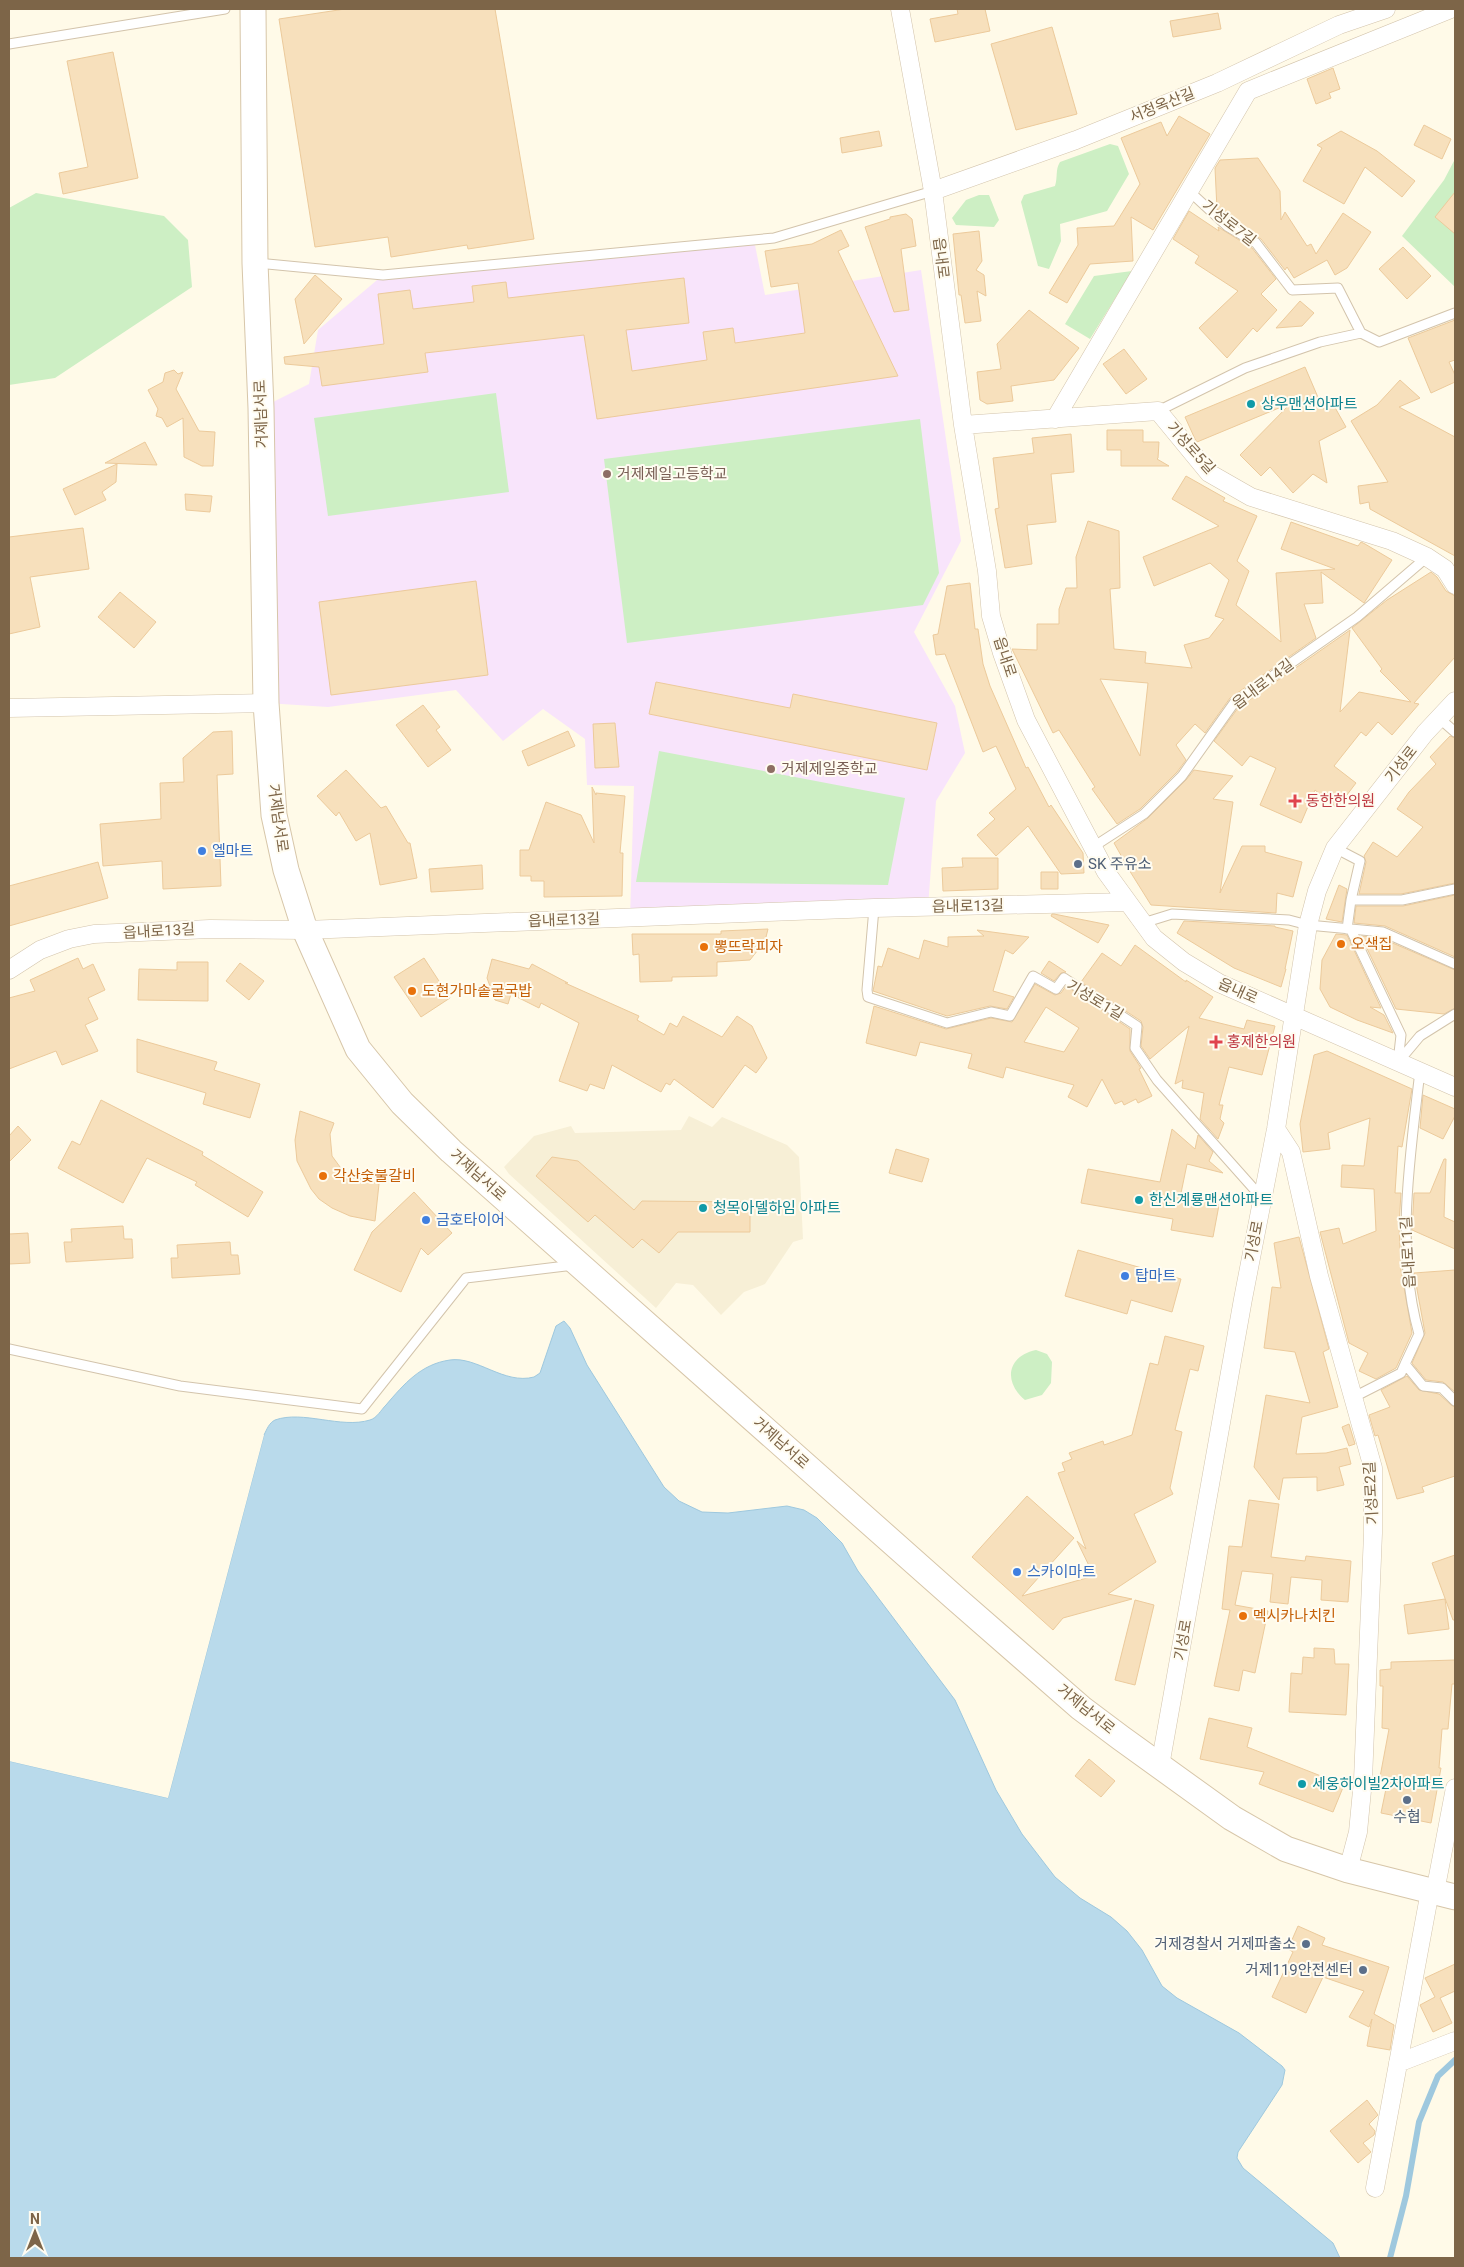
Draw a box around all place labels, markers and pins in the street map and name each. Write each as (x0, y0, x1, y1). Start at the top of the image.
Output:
place label: 상우맨션아파트 (1261, 395, 1358, 413)
marker: 상우맨션아파트 (1245, 398, 1257, 410)
place label: 거제제일고등학교 (617, 465, 727, 483)
marker: 거제제일고등학교 (601, 468, 613, 480)
place label: 거제제일중학교 (781, 760, 878, 778)
marker: 거제제일중학교 (765, 763, 777, 775)
place label: 동한한의원 (1306, 792, 1375, 810)
marker: 동한한의원 (1288, 794, 1302, 808)
place label: 엘마트 (212, 842, 254, 860)
marker: 엘마트 (196, 845, 208, 857)
place label: SK 주유소 (1088, 855, 1152, 873)
marker: SK 주유소 (1072, 858, 1084, 870)
place label: 오색집 (1351, 935, 1392, 953)
place label: 뽕뜨락피자 (714, 938, 783, 956)
marker: 오색집 (1335, 938, 1347, 950)
marker: 뽕뜨락피자 (698, 941, 710, 953)
place label: 도현가마솥굴국밥 (422, 982, 533, 1000)
marker: 도현가마솥굴국밥 (406, 985, 418, 997)
place label: 홍제한의원 (1227, 1033, 1296, 1051)
marker: 홍제한의원 (1209, 1035, 1223, 1049)
place label: 각산숯불갈비 (333, 1167, 416, 1185)
marker: 각산숯불갈비 (317, 1170, 329, 1182)
place label: 한신계룡맨션아파트 (1149, 1191, 1273, 1209)
marker: 한신계룡맨션아파트 (1133, 1194, 1145, 1206)
place label: 청목아델하임 아파트 (713, 1199, 841, 1217)
marker: 청목아델하임 아파트 (697, 1202, 709, 1214)
place label: 금호타이어 (436, 1211, 505, 1229)
marker: 금호타이어 (420, 1214, 432, 1226)
place label: 탑마트 (1135, 1267, 1177, 1285)
marker: 탑마트 (1119, 1270, 1131, 1282)
place label: 스카이마트 (1027, 1563, 1096, 1581)
marker: 스카이마트 (1011, 1566, 1023, 1578)
place label: 멕시카나치킨 (1253, 1607, 1336, 1625)
marker: 멕시카나치킨 (1237, 1610, 1249, 1622)
place label: 세웅하이빌2차아파트 (1312, 1775, 1445, 1793)
marker: 세웅하이빌2차아파트 (1296, 1778, 1308, 1790)
marker: 수협 (1401, 1794, 1413, 1806)
place label: 수협 (1393, 1808, 1421, 1826)
place label: 거제경찰서 거제파출소 (1154, 1935, 1296, 1953)
marker: 거제경찰서 거제파출소 (1300, 1938, 1312, 1950)
place label: 거제119안전센터 (1245, 1961, 1353, 1979)
marker: 거제119안전센터 (1357, 1964, 1369, 1976)

